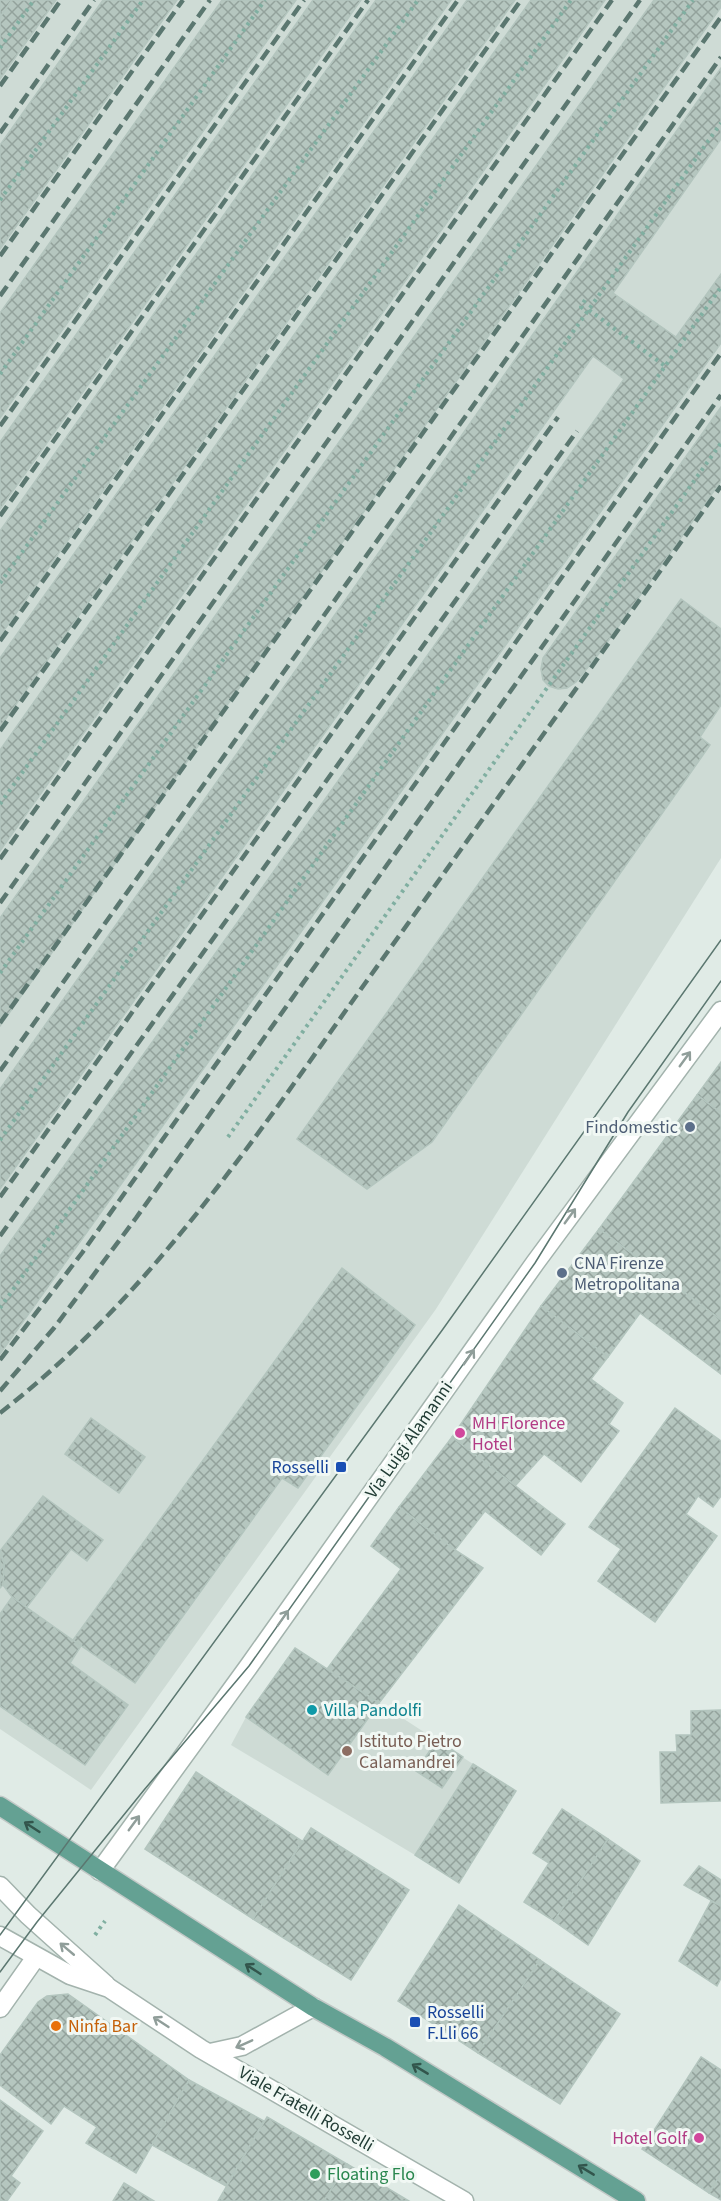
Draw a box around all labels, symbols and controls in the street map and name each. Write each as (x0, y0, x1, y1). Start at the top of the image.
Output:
one-way arrow (679, 1051, 692, 1067)
place label: Findomestic (585, 1115, 678, 1140)
marker: Findomestic (683, 1120, 697, 1134)
one-way arrow (563, 1208, 576, 1224)
place label: CNA Firenze Metropolitana (574, 1251, 680, 1297)
marker: CNA Firenze Metropolitana (555, 1266, 569, 1280)
one-way arrow (463, 1349, 475, 1365)
street label: Via Luigi Alamanni (359, 1376, 459, 1504)
place label: MH Florence Hotel (472, 1411, 565, 1457)
marker: MH Florence Hotel (453, 1426, 467, 1440)
place label: Rosselli (272, 1455, 329, 1480)
marker: Rosselli (334, 1460, 348, 1474)
one-way arrow (276, 1611, 289, 1627)
place label: Villa Pandolfi (324, 1698, 422, 1723)
marker: Villa Pandolfi (305, 1703, 319, 1717)
place label: Istituto Pietro Calamandrei (359, 1729, 462, 1775)
marker: Istituto Pietro Calamandrei (340, 1744, 354, 1758)
one-way arrow (128, 1815, 140, 1831)
one-way arrow (24, 1821, 41, 1833)
one-way arrow (59, 1942, 75, 1955)
one-way arrow (245, 1962, 262, 1974)
place label: Rosselli F.Lli 66 (427, 2000, 484, 2046)
place label: Ninfa Bar (68, 2014, 138, 2039)
marker: Rosselli F.Lli 66 (408, 2015, 422, 2029)
one-way arrow (153, 2016, 170, 2028)
marker: Ninfa Bar (49, 2019, 63, 2033)
one-way arrow (236, 2039, 254, 2050)
street label: Viale Fratelli Rosselli (234, 2060, 378, 2158)
one-way arrow (412, 2062, 429, 2074)
place label: Hotel Golf (612, 2126, 688, 2151)
marker: Hotel Golf (692, 2131, 706, 2145)
place label: Floating Flo (327, 2162, 415, 2187)
one-way arrow (578, 2164, 595, 2176)
marker: Floating Flo (308, 2167, 322, 2181)

